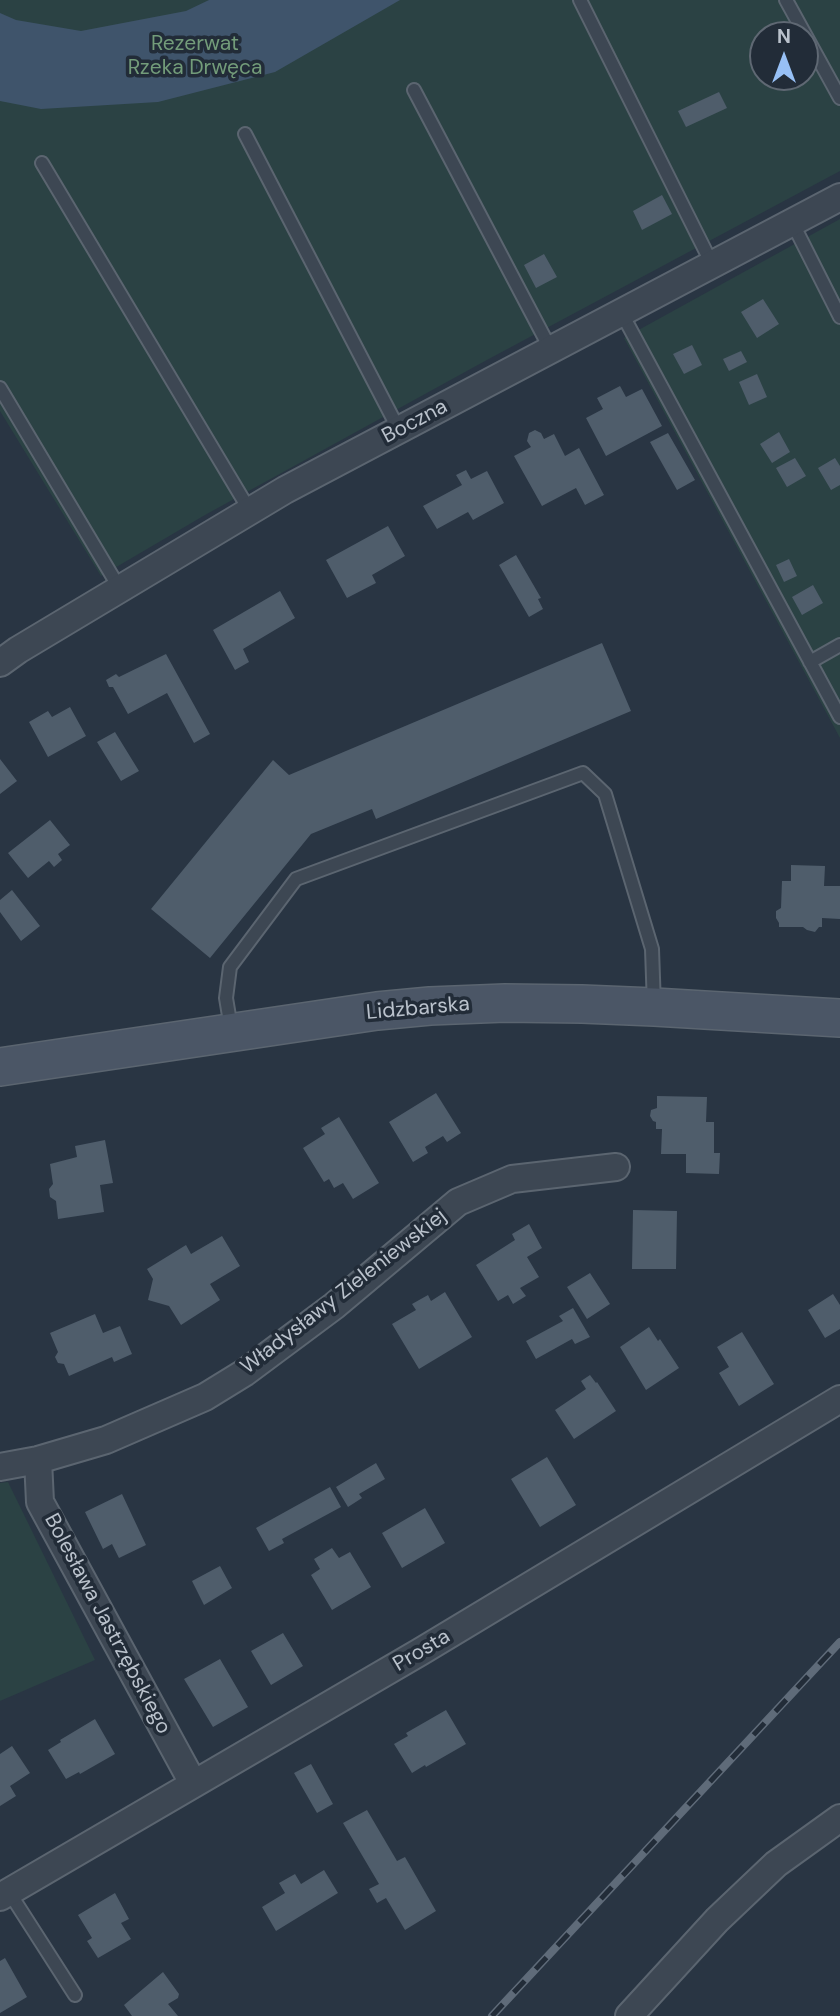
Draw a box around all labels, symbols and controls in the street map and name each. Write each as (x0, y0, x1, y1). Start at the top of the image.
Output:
north arrow (749, 21, 819, 91)
text: N (777, 24, 791, 49)
park label: Rezerwat Rzeka Drwęca (128, 31, 262, 81)
street label: Boczna (378, 394, 452, 450)
street label: Lidzbarska (365, 992, 471, 1026)
street label: Władysławy Zieleniewskiej (236, 1204, 452, 1380)
street label: Bolesława Jastrzębskiego (38, 1510, 176, 1738)
street label: Prosta (389, 1624, 455, 1678)

